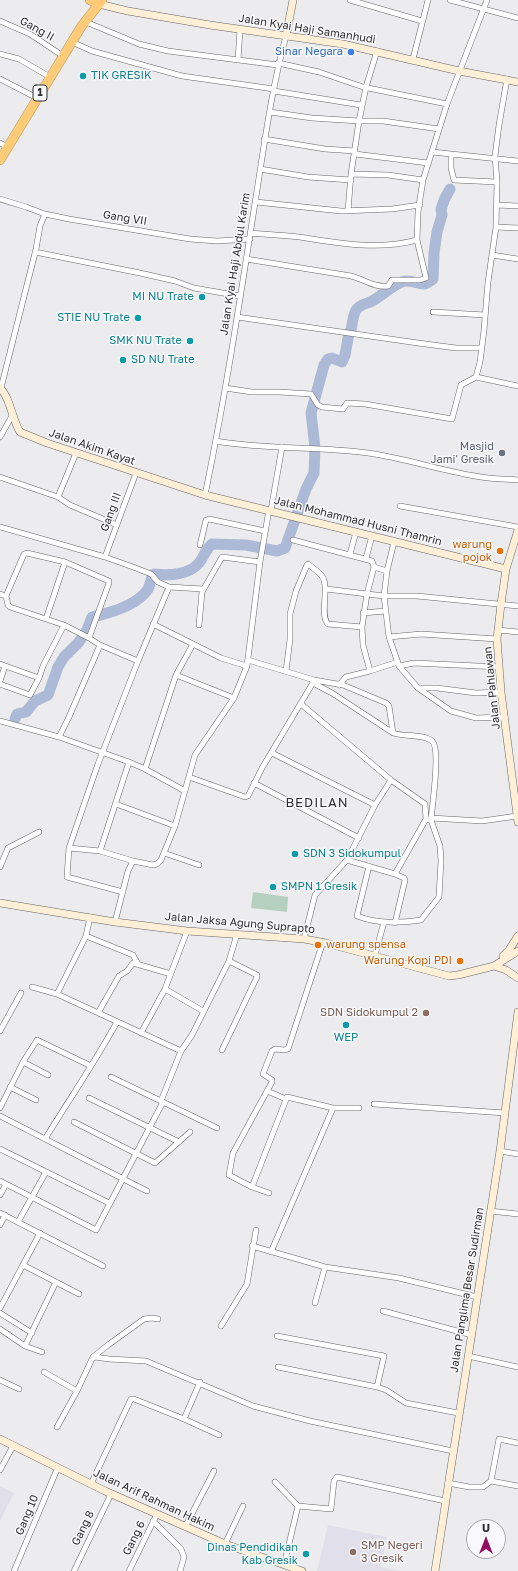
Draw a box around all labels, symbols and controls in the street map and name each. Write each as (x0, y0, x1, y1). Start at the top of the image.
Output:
street label: Jalan Kyai Haji Samanhudi (237, 12, 377, 46)
street label: Gang II (18, 14, 56, 44)
place label: Sinar Negara (275, 45, 343, 59)
marker: Sinar Negara (346, 47, 356, 57)
place label: TIK GRESIK (91, 69, 152, 83)
marker: TIK GRESIK (78, 71, 88, 81)
road number: 1 (33, 85, 47, 101)
street label: Jalan Kyai Haji Abdul Karim (217, 192, 253, 336)
street label: Gang VII (102, 208, 148, 228)
place label: MI NU Trate (132, 290, 194, 304)
marker: MI NU Trate (197, 292, 207, 302)
place label: STIE NU Trate (57, 311, 130, 325)
marker: STIE NU Trate (133, 313, 143, 323)
place label: SMK NU Trate (109, 334, 182, 348)
marker: SMK NU Trate (185, 336, 195, 346)
place label: SD NU Trate (131, 353, 195, 367)
marker: SD NU Trate (118, 355, 128, 365)
street label: Jalan Akim Kayat (47, 426, 137, 468)
place label: Masjid Jami' Gresik (431, 440, 494, 466)
marker: Masjid Jami' Gresik (497, 448, 507, 458)
street label: Gang III (98, 491, 124, 533)
street label: Jalan Mohammad Husni Thamrin (273, 494, 443, 548)
place label: warung pojok (453, 538, 492, 564)
marker: warung pojok (495, 546, 505, 556)
street label: Jalan Pahlawan (481, 646, 503, 730)
district label: BEDILAN (285, 795, 349, 811)
place label: SDN 3 Sidokumpul (303, 847, 401, 861)
marker: SDN 3 Sidokumpul (290, 849, 300, 859)
place label: SMPN 1 Gresik (281, 880, 357, 894)
marker: SMPN 1 Gresik (268, 882, 278, 892)
street label: Jalan Jaksa Agung Suprapto (164, 910, 316, 936)
place label: warung spensa (326, 938, 406, 952)
marker: warung spensa (313, 940, 323, 950)
place label: Warung Kopi PDI (364, 954, 452, 968)
marker: Warung Kopi PDI (455, 956, 465, 966)
place label: SDN Sidokumpul 2 (320, 1006, 418, 1020)
marker: SDN Sidokumpul 2 (421, 1008, 431, 1018)
marker: WEP (341, 1020, 351, 1030)
place label: WEP (334, 1031, 358, 1045)
street label: Jalan Panglima Besar Sudirman (447, 1207, 487, 1373)
street label: Jalan Arif Rahman Hakim (91, 1466, 217, 1534)
street label: Gang 10 (13, 1493, 41, 1537)
street label: Gang 8 (69, 1508, 97, 1548)
street label: Gang 6 (120, 1519, 148, 1557)
north arrow (466, 1519, 506, 1559)
text: U (482, 1521, 490, 1534)
place label: SMP Negeri 3 Gresik (361, 1539, 423, 1565)
place label: Dinas Pendidikan Kab Gresik (207, 1541, 298, 1567)
marker: SMP Negeri 3 Gresik (348, 1547, 358, 1557)
marker: Dinas Pendidikan Kab Gresik (301, 1549, 311, 1559)

